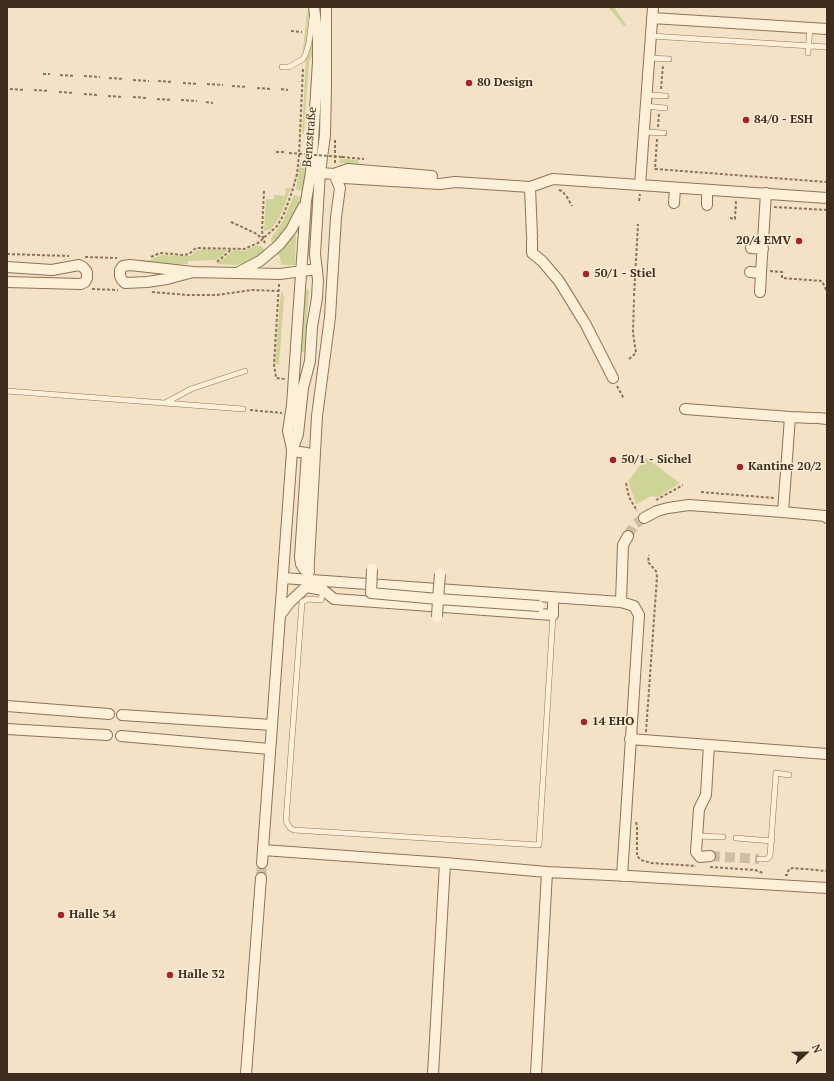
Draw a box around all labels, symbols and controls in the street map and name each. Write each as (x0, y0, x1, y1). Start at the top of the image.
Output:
place label: 80 Design (477, 76, 533, 90)
marker: 80 Design (464, 78, 474, 88)
street label: Benzstraße (300, 106, 320, 168)
place label: 84/0 - ESH (754, 113, 813, 127)
marker: 84/0 - ESH (741, 115, 751, 125)
place label: 20/4 EMV (736, 234, 791, 248)
marker: 20/4 EMV (794, 236, 804, 246)
place label: 50/1 - Stiel (594, 267, 656, 281)
marker: 50/1 - Stiel (581, 269, 591, 279)
place label: 50/1 - Sichel (621, 453, 692, 467)
marker: 50/1 - Sichel (608, 455, 618, 465)
place label: Kantine 20/2 (748, 460, 822, 474)
marker: Kantine 20/2 (735, 462, 745, 472)
place label: 14 EHO (592, 715, 634, 729)
marker: 14 EHO (579, 717, 589, 727)
place label: Halle 34 (69, 908, 116, 922)
marker: Halle 34 (56, 910, 66, 920)
place label: Halle 32 (178, 968, 225, 982)
marker: Halle 32 (165, 970, 175, 980)
north arrow (786, 1033, 826, 1073)
text: N (809, 1042, 825, 1055)

